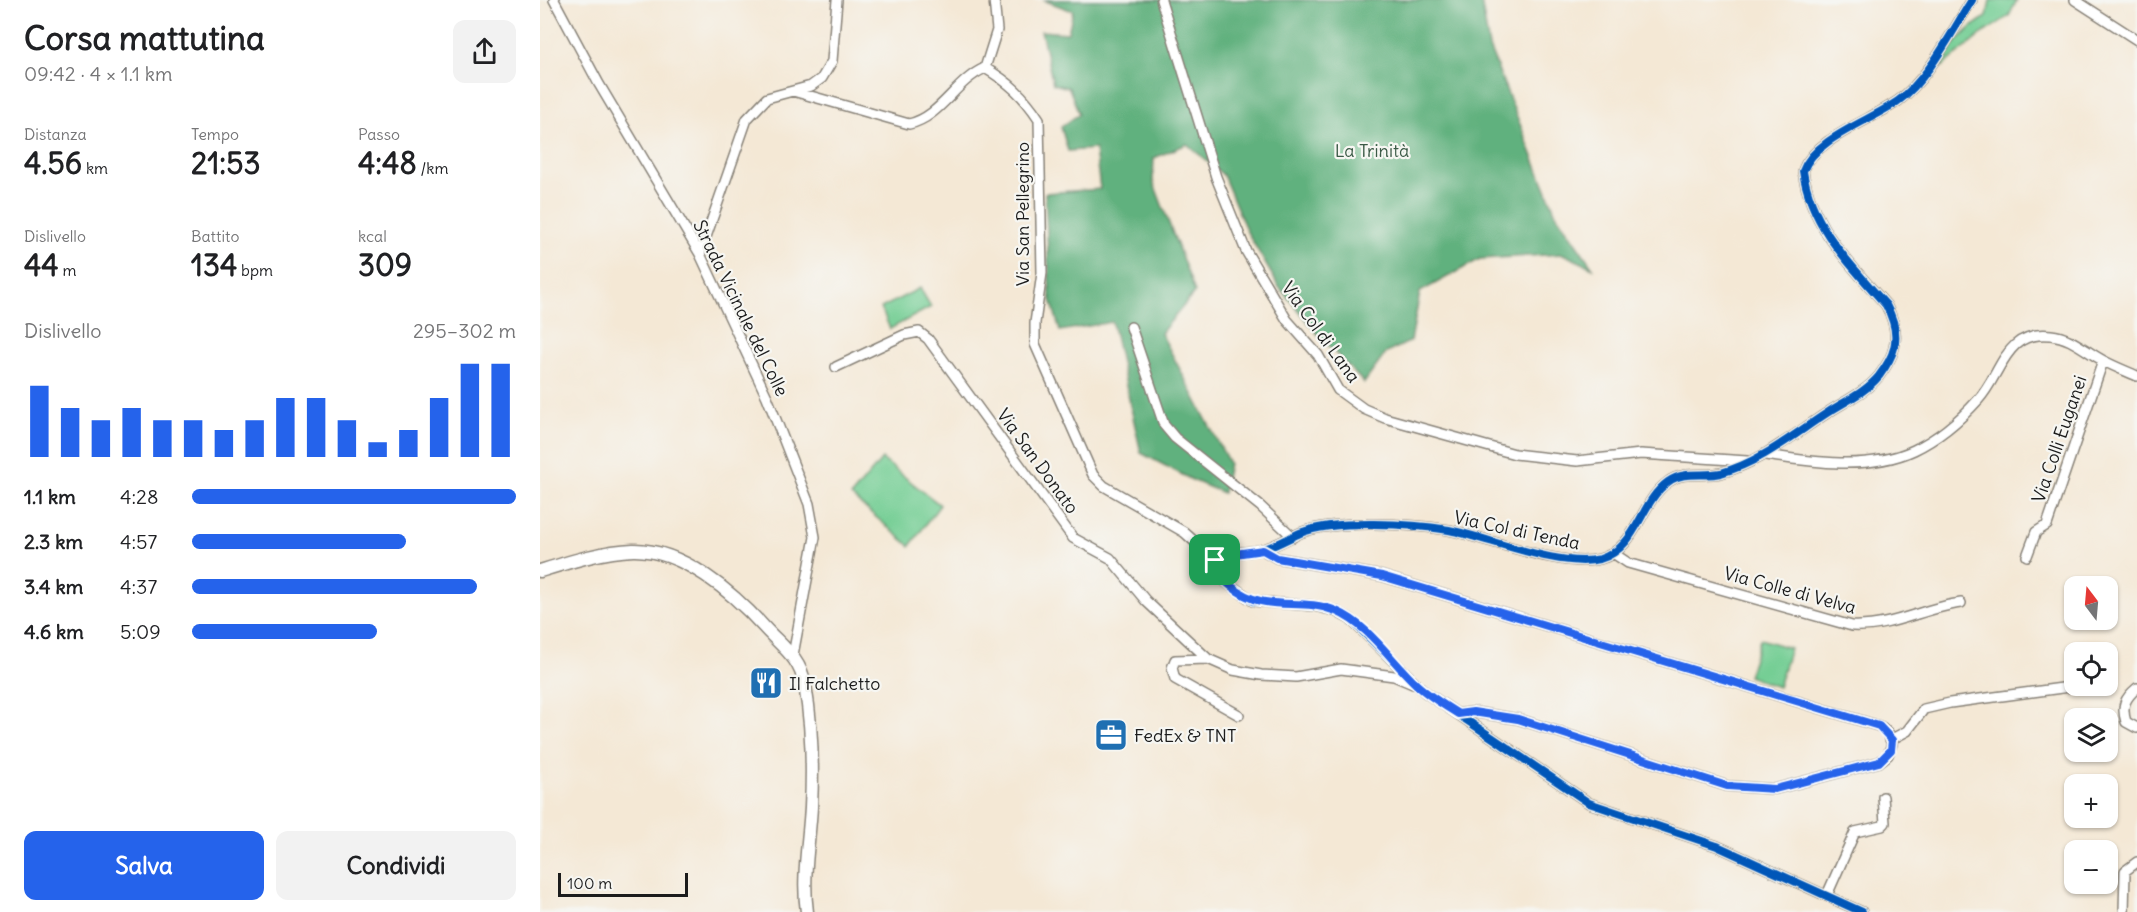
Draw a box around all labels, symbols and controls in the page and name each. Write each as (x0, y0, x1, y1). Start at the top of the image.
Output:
text: Corsa mattutina (24, 17, 265, 59)
button: share (453, 20, 516, 83)
text: 09:42 · 4 × 1.1 km (24, 61, 173, 86)
text: Distanza (24, 124, 87, 144)
text: Tempo (191, 124, 239, 144)
text: Passo (358, 124, 400, 144)
park label: La Trinità (1335, 139, 1409, 162)
street label: Via San Pellegrino (1011, 142, 1034, 286)
text: 4.56 (24, 144, 82, 182)
text: 21:53 (191, 144, 260, 182)
text: 4:48 (358, 144, 417, 182)
text: km (82, 158, 108, 178)
text: /km (417, 158, 449, 178)
street label: Strada Vicinale del Colle (688, 216, 794, 400)
text: Dislivello (24, 226, 86, 246)
text: Battito (191, 226, 239, 246)
text: kcal (358, 226, 387, 246)
text: 44 (24, 246, 59, 284)
text: 134 (191, 246, 237, 284)
text: 309 (358, 246, 412, 284)
text: m (59, 260, 77, 280)
text: bpm (237, 260, 273, 280)
street label: Via Col di Lana (1277, 277, 1365, 387)
text: Dislivello (24, 318, 101, 343)
text: 295–302 m (413, 318, 516, 343)
street label: Via Colli Euganei (2026, 372, 2092, 506)
street label: Via San Donato (992, 404, 1084, 518)
text: 1.1 km (24, 484, 76, 509)
text: 4:28 (120, 484, 159, 509)
street label: Via Col di Tenda (1452, 505, 1582, 555)
text: 2.3 km (24, 529, 83, 554)
text: 4:57 (120, 529, 157, 554)
pin (1189, 534, 1240, 585)
icon: arrive (1198, 543, 1231, 576)
street label: Via Colle di Velva (1721, 561, 1859, 619)
text: 3.4 km (24, 574, 83, 599)
text: 4:37 (120, 574, 157, 599)
north arrow (2064, 576, 2118, 630)
map controls (2064, 576, 2118, 894)
text: 4.6 km (24, 619, 84, 644)
text: 5:09 (120, 619, 161, 644)
button: locate (2064, 642, 2118, 696)
restaurant icon: Il Falchetto (748, 665, 784, 701)
place label: Il Falchetto (789, 672, 880, 695)
button: layers (2064, 708, 2118, 762)
office icon: FedEx & TNT (1093, 717, 1129, 753)
place label: FedEx & TNT (1134, 724, 1236, 747)
button: + (2064, 774, 2118, 828)
button: Salva (24, 831, 264, 900)
button: Condividi (276, 831, 516, 900)
button: − (2064, 840, 2118, 894)
scale bar (558, 870, 688, 898)
text: 100 m (567, 873, 612, 893)

